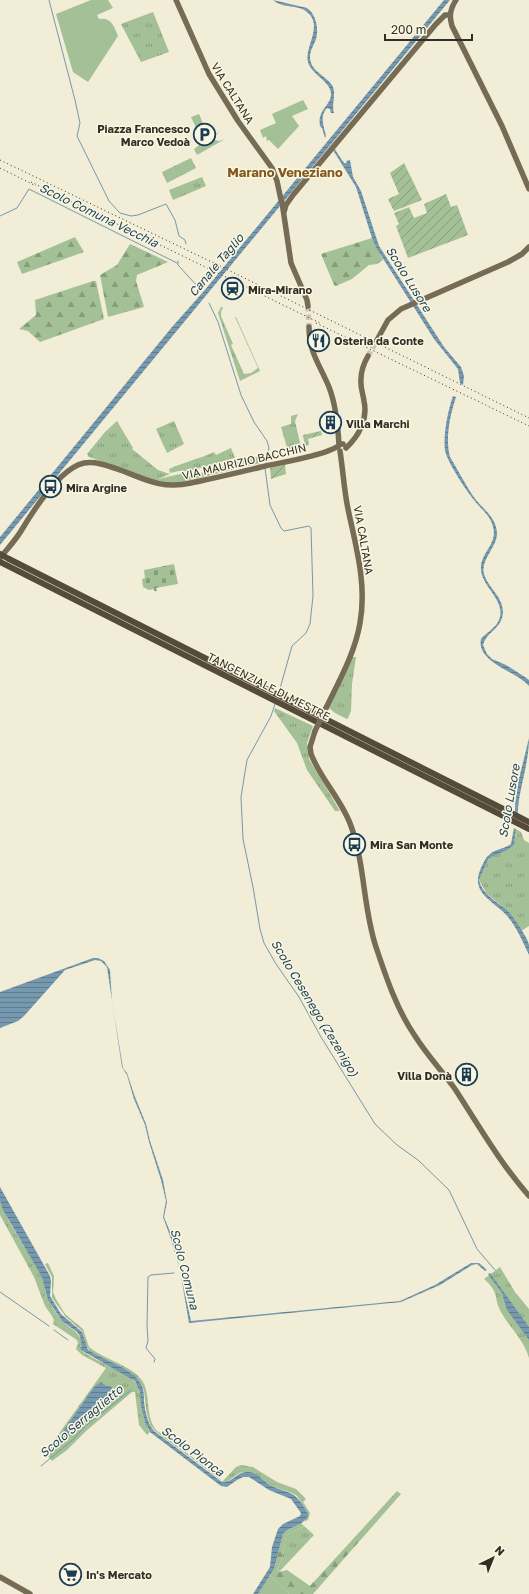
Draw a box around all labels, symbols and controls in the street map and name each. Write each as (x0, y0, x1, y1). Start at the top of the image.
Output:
scale bar (385, 16, 472, 42)
text: 200 m (391, 22, 426, 37)
street label: VIA CALTANA (209, 60, 257, 127)
parking icon: Piazza Francesco Marco Vedoà (192, 121, 218, 147)
place label: Piazza Francesco Marco Vedoà (97, 122, 190, 148)
district label: Marano Veneziano (227, 164, 343, 180)
water label: Scolo Comuna Vecchia (37, 180, 162, 251)
water label: Canale Taglio (185, 230, 247, 300)
water label: Scolo Lusore (383, 244, 436, 315)
station icon: Mira-Mirano (220, 276, 246, 302)
place label: Mira-Mirano (248, 283, 312, 296)
restaurant icon: Osteria da Conte (305, 327, 331, 353)
place label: Osteria da Conte (334, 334, 424, 347)
building icon: Villa Marchi (317, 410, 343, 436)
place label: Villa Marchi (346, 417, 410, 430)
street label: VIA MAURIZIO BACCHIN (181, 440, 307, 482)
bus stop icon: Mira Argine (38, 474, 64, 500)
place label: Mira Argine (66, 481, 127, 494)
street label: VIA CALTANA (352, 504, 377, 576)
street label: TANGENZIALE DI MESTRE (206, 649, 333, 723)
water label: Scolo Lusore (495, 762, 523, 839)
bus stop icon: Mira San Monte (341, 831, 367, 857)
place label: Mira San Monte (370, 838, 454, 851)
water label: Scolo Cesenego (Zezenigo) (268, 937, 362, 1080)
building icon: Villa Donà (454, 1062, 480, 1088)
place label: Villa Donà (397, 1069, 452, 1082)
water label: Scolo Comuna (168, 1227, 203, 1312)
water label: Scolo Serraglietto (36, 1381, 126, 1460)
water label: Scolo Pionca (159, 1423, 228, 1480)
north arrow (473, 1538, 513, 1578)
text: N (493, 1543, 508, 1558)
supermarket icon: In's Mercato (57, 1561, 83, 1587)
place label: In's Mercato (86, 1568, 152, 1581)

